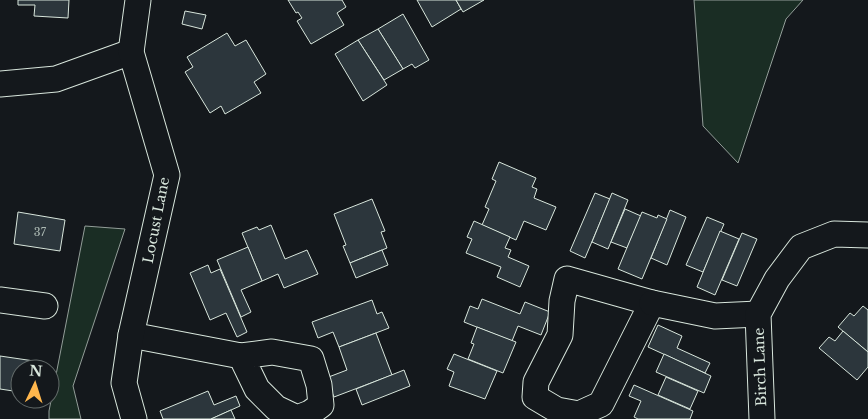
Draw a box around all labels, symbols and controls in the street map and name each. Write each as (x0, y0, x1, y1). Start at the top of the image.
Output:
street label: Locust Lane (139, 175, 173, 265)
house number: 37 (34, 225, 47, 239)
street label: Birch Lane (750, 327, 770, 407)
north arrow (10, 359, 60, 409)
text: N (29, 362, 43, 380)

